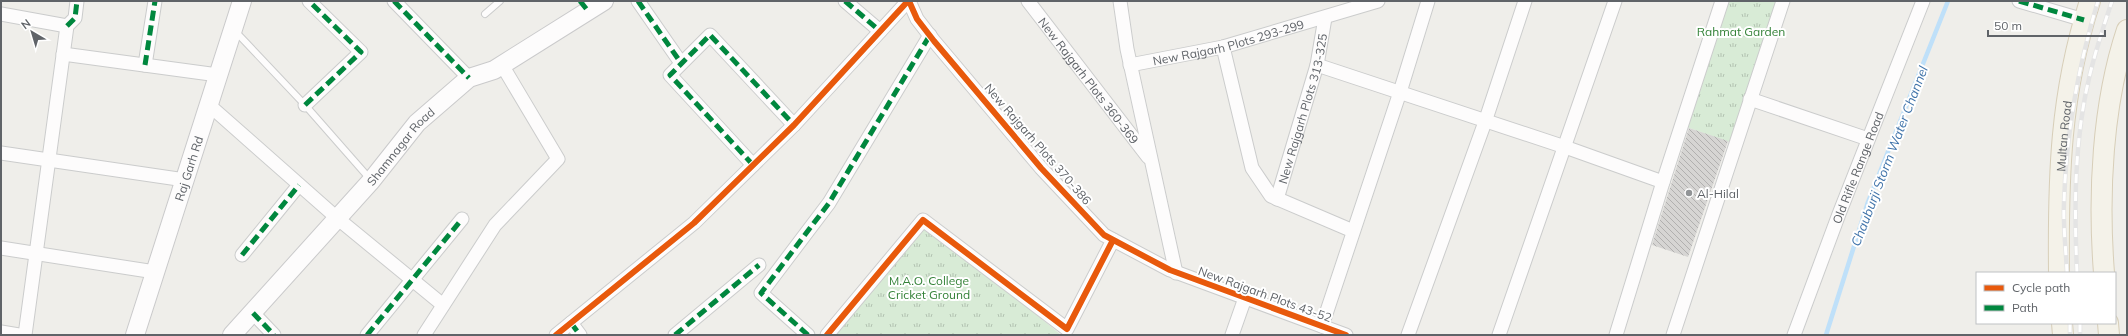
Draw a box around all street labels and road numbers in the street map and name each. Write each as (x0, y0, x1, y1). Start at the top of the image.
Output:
street label: New Rajgarh Plots 360-369 (1036, 14, 1142, 146)
street label: New Rajgarh Plots 293-299 (1151, 16, 1306, 68)
street label: New Rajgarh Plots 313-325 (1274, 32, 1330, 186)
street label: New Rajgarh Plots 370-386 (981, 80, 1095, 208)
street label: Multan Road (2053, 100, 2074, 172)
street label: Shamnagar Road (363, 104, 437, 188)
street label: Old Rifle Range Road (1829, 109, 1886, 226)
street label: Raj Garh Rd (171, 134, 206, 203)
street label: New Rajgarh Plots 43-52 (1196, 263, 1334, 325)

